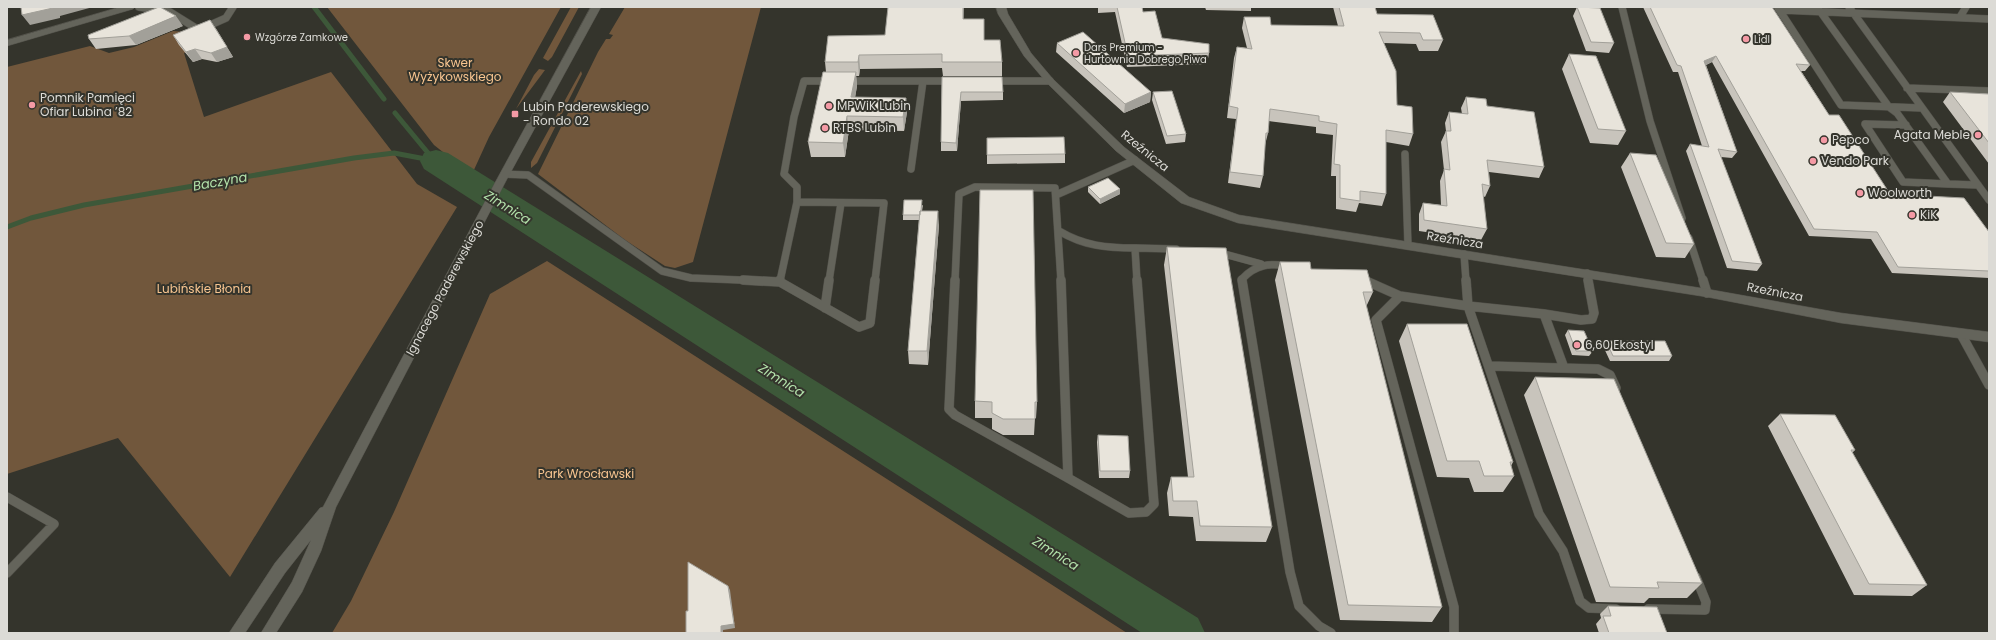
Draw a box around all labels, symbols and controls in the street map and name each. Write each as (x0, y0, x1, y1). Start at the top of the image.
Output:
place label: Wzgórze Zamkowe (255, 30, 348, 45)
marker: Wzgórze Zamkowe (242, 32, 252, 42)
place label: Lidl (1754, 32, 1770, 47)
marker: Lidl (1741, 34, 1751, 44)
place label: Dars Premium - Hurtownia Dobrego Piwa (1084, 40, 1207, 67)
marker: Dars Premium - Hurtownia Dobrego Piwa (1071, 48, 1081, 58)
park label: Skwer Wyżykowskiego (408, 54, 502, 85)
place label: Pomnik Pamięci Ofiar Lubina ’82 (40, 89, 135, 120)
place label: MPWiK Lubin (837, 97, 911, 114)
place label: Lubin Paderewskiego - Rondo 02 (523, 98, 649, 129)
marker: Pomnik Pamięci Ofiar Lubina ’82 (27, 100, 37, 110)
marker: MPWiK Lubin (824, 101, 834, 111)
marker: Lubin Paderewskiego - Rondo 02 (510, 109, 520, 119)
place label: RTBS Lubin (833, 119, 896, 136)
marker: RTBS Lubin (820, 123, 830, 133)
street label: Rzeźnicza (1118, 126, 1173, 175)
place label: Agata Meble (1894, 126, 1970, 143)
marker: Agata Meble (1973, 130, 1983, 140)
place label: Pepco (1832, 131, 1870, 148)
marker: Pepco (1819, 135, 1829, 145)
place label: Vendo Park (1821, 152, 1890, 169)
marker: Vendo Park (1808, 156, 1818, 166)
water label: Baczyna (191, 167, 249, 196)
place label: Woolworth (1868, 184, 1932, 201)
water label: Zimnica (480, 185, 535, 229)
marker: Woolworth (1855, 188, 1865, 198)
place label: KiK (1920, 206, 1937, 223)
marker: KiK (1907, 210, 1917, 220)
street label: Ignacego Paderewskiego (401, 217, 488, 359)
street label: Rzeźnicza (1426, 227, 1485, 252)
street label: Rzeźnicza (1745, 278, 1805, 305)
park label: Lubińskie Błonia (157, 280, 251, 297)
place label: 6,60 Ekostyl (1585, 336, 1654, 353)
marker: 6,60 Ekostyl (1572, 340, 1582, 350)
water label: Zimnica (754, 358, 809, 402)
park label: Park Wrocławski (538, 465, 634, 482)
water label: Zimnica (1028, 531, 1083, 575)

